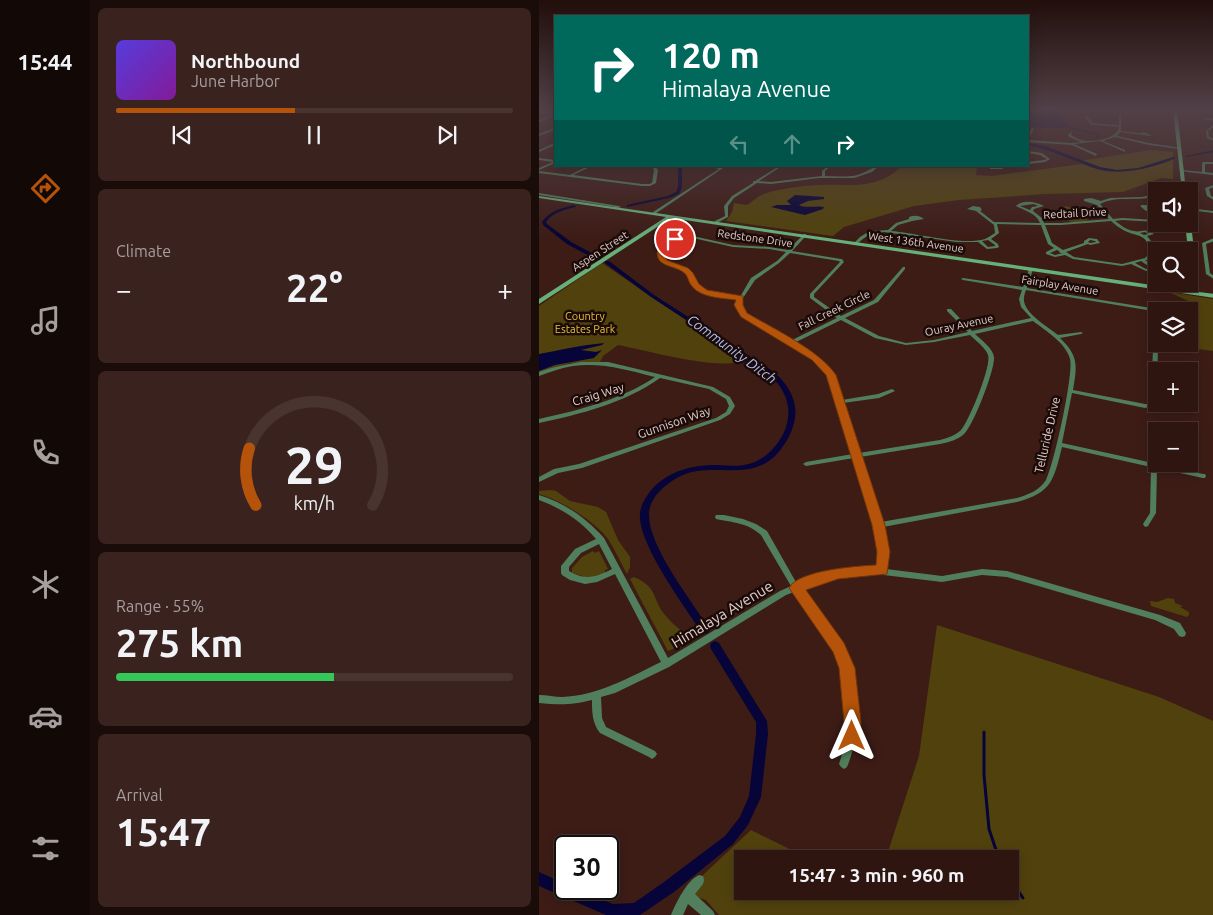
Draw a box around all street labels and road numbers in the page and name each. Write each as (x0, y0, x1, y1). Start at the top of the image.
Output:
street label: Redtail Drive (1043, 205, 1107, 221)
street label: Redstone Drive (717, 227, 793, 249)
street label: Aspen Street (570, 228, 631, 273)
street label: West 136th Avenue (867, 229, 965, 255)
street label: Fairplay Avenue (1021, 273, 1099, 297)
street label: Fall Creek Circle (796, 287, 872, 333)
street label: Ouray Avenue (924, 312, 994, 338)
street label: Craig Way (571, 380, 626, 408)
street label: Telluride Drive (1032, 395, 1062, 475)
street label: Gunnison Way (636, 403, 712, 441)
street label: Himalaya Avenue (668, 577, 776, 651)

